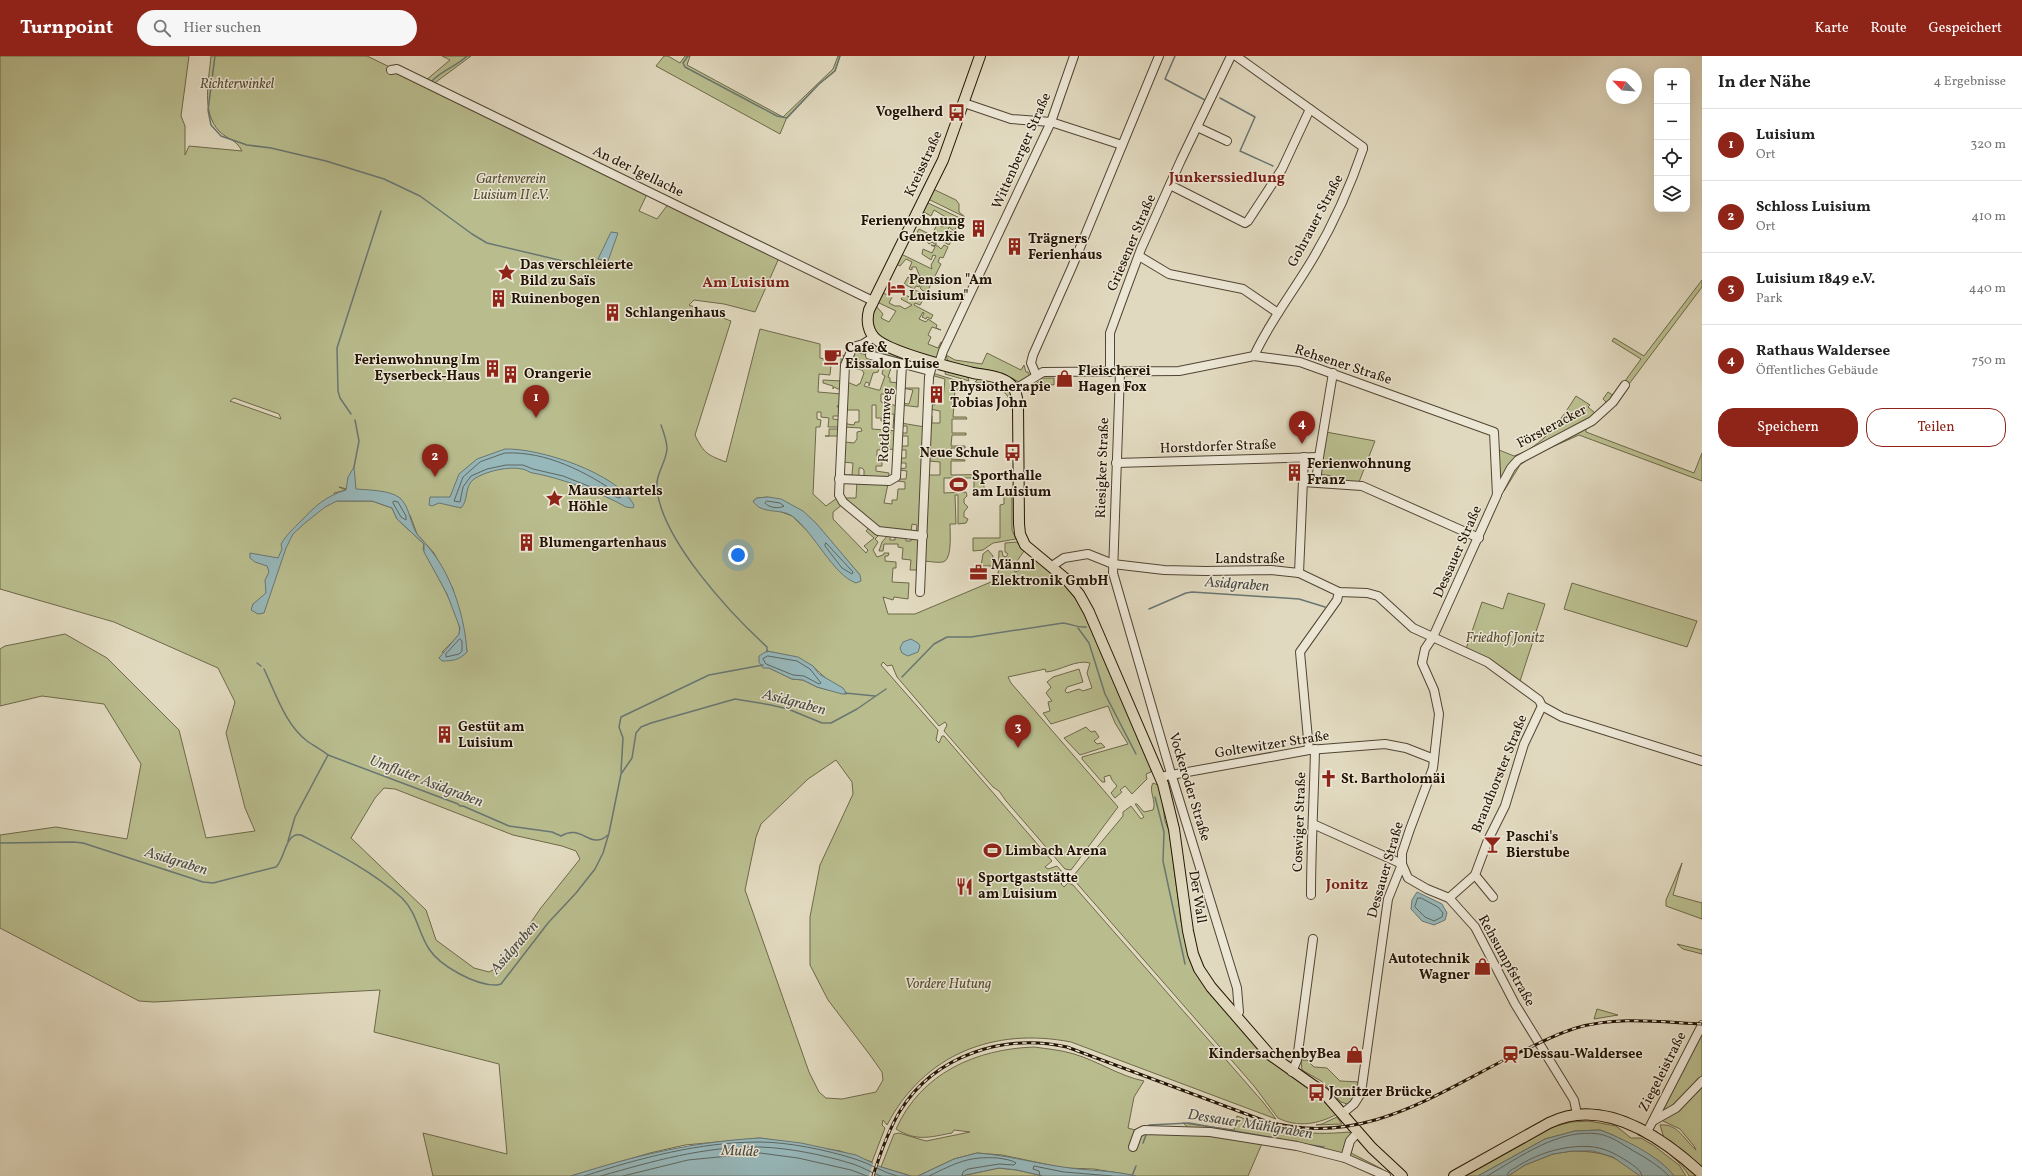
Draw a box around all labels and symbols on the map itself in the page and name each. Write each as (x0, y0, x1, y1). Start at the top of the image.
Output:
north arrow (1606, 68, 1642, 104)
park label: Richterwinkel (200, 75, 275, 94)
street label: Wittenberger Straße (988, 89, 1056, 212)
bus stop icon: Vogelherd (946, 102, 966, 122)
place label: Vogelherd (876, 103, 943, 122)
street label: Kreisstraße (900, 128, 948, 200)
street label: An der Igellache (589, 142, 687, 202)
district label: Junkerssiedlung (1168, 168, 1285, 189)
park label: Gartenverein Luisium II e.V. (473, 170, 549, 205)
street label: Gohrauer Straße (1284, 171, 1349, 271)
street label: Griesener Straße (1103, 191, 1161, 294)
place label: Ferienwohnung Genetzkie (861, 212, 965, 247)
building icon: Ferienwohnung Genetzkie (968, 219, 988, 239)
place label: Trägners Ferienhaus (1028, 230, 1102, 265)
building icon: Trägners Ferienhaus (1005, 237, 1025, 257)
place label: Das verschleierte Bild zu Saïs (520, 256, 633, 291)
place icon: Das verschleierte Bild zu Saïs (497, 263, 517, 283)
place label: Pension "Am Luisium" (909, 271, 993, 306)
district label: Am Luisium (702, 273, 790, 294)
hotel icon: Pension "Am Luisium" (886, 278, 906, 298)
building icon: Ruinenbogen (488, 289, 508, 309)
place label: Ruinenbogen (511, 290, 600, 309)
building icon: Schlangenhaus (602, 303, 622, 323)
place label: Schlangenhaus (625, 304, 726, 323)
place label: Cafe & Eissalon Luise (845, 339, 940, 374)
street label: Rehsener Straße (1292, 340, 1394, 390)
cafe icon: Cafe & Eissalon Luise (822, 346, 842, 366)
place label: Ferienwohnung Im Eyserbeck-Haus (354, 351, 480, 386)
building icon: Ferienwohnung Im Eyserbeck-Haus (483, 358, 503, 378)
place label: Fleischerei Hagen Fox (1078, 362, 1151, 397)
building icon: Orangerie (501, 364, 521, 384)
place label: Orangerie (524, 365, 591, 384)
shop icon: Fleischerei Hagen Fox (1055, 369, 1075, 389)
place label: Physiotherapie Tobias John (950, 378, 1051, 413)
pin: 1 (523, 385, 549, 418)
building icon: Physiotherapie Tobias John (927, 385, 947, 405)
street label: Rotdornweg (875, 387, 897, 463)
street label: Försteracker (1514, 401, 1590, 453)
pin: 4 (1289, 411, 1315, 444)
street label: Riesigker Straße (1092, 417, 1114, 519)
street label: Horstdorfer Straße (1159, 435, 1277, 459)
bus stop icon: Neue Schule (1002, 443, 1022, 463)
pin: 2 (422, 444, 448, 477)
place label: Neue Schule (920, 444, 999, 463)
place label: Ferienwohnung Franz (1307, 455, 1411, 490)
building icon: Ferienwohnung Franz (1284, 462, 1304, 482)
place label: Sporthalle am Luisium (972, 467, 1052, 502)
sports icon: Sporthalle am Luisium (949, 474, 969, 494)
place label: Mausemartels Höhle (568, 482, 663, 517)
place icon: Mausemartels Höhle (545, 489, 565, 509)
street label: Dessauer Straße (1429, 502, 1487, 601)
building icon: Blumengartenhaus (516, 533, 536, 553)
place label: Blumengartenhaus (539, 534, 667, 553)
your location (728, 545, 748, 565)
street label: Landstraße (1215, 550, 1285, 569)
place label: Männl Elektronik GmbH (991, 556, 1108, 591)
office icon: Männl Elektronik GmbH (968, 563, 988, 583)
water label: Asidgraben (1203, 572, 1270, 598)
park label: Friedhof Jonitz (1465, 629, 1545, 648)
water label: Asidgraben (759, 684, 828, 722)
street label: Brandhorster Straße (1468, 712, 1533, 836)
pin: 3 (1005, 715, 1031, 748)
place label: Gestüt am Luisium (458, 718, 525, 753)
building icon: Gestüt am Luisium (435, 725, 455, 745)
street label: Goltewitzer Straße (1213, 727, 1331, 763)
street label: Vockeroder Straße (1163, 730, 1215, 844)
water label: Umfluter Asidgraben (366, 751, 486, 813)
church icon: St. Bartholomäi (1318, 769, 1338, 789)
place label: St. Bartholomäi (1341, 770, 1446, 789)
street label: Coswiger Straße (1289, 771, 1311, 872)
street label: Dessauer Straße (1363, 819, 1409, 920)
place label: Paschi's Bierstube (1506, 828, 1570, 863)
bar icon: Paschi's Bierstube (1483, 835, 1503, 855)
sports icon: Limbach Arena (982, 841, 1002, 861)
water label: Asidgraben (141, 842, 210, 882)
place label: Limbach Arena (1005, 842, 1107, 861)
place label: Sportgaststätte am Luisium (978, 869, 1078, 904)
street label: Der Wall (1183, 869, 1211, 925)
district label: Jonitz (1325, 875, 1369, 896)
restaurant icon: Sportgaststätte am Luisium (955, 876, 975, 896)
street label: Rehsumpfstraße (1473, 912, 1539, 1011)
water label: Asidgraben (485, 916, 544, 980)
place label: Autotechnik Wagner (1388, 950, 1471, 985)
shop icon: Autotechnik Wagner (1473, 957, 1493, 977)
park label: Vordere Hutung (905, 975, 991, 994)
street label: Ziegeleistraße (1635, 1028, 1691, 1115)
shop icon: KindersachenbyBea (1344, 1044, 1364, 1064)
station icon: Dessau-Waldersee (1500, 1044, 1520, 1064)
place label: KindersachenbyBea (1209, 1045, 1341, 1064)
place label: Dessau-Waldersee (1523, 1045, 1643, 1064)
bus stop icon: Jonitzer Brücke (1306, 1082, 1326, 1102)
place label: Jonitzer Brücke (1328, 1083, 1432, 1102)
water label: Dessauer Mühlgraben (1186, 1105, 1314, 1145)
water label: Mulde (720, 1141, 759, 1163)

